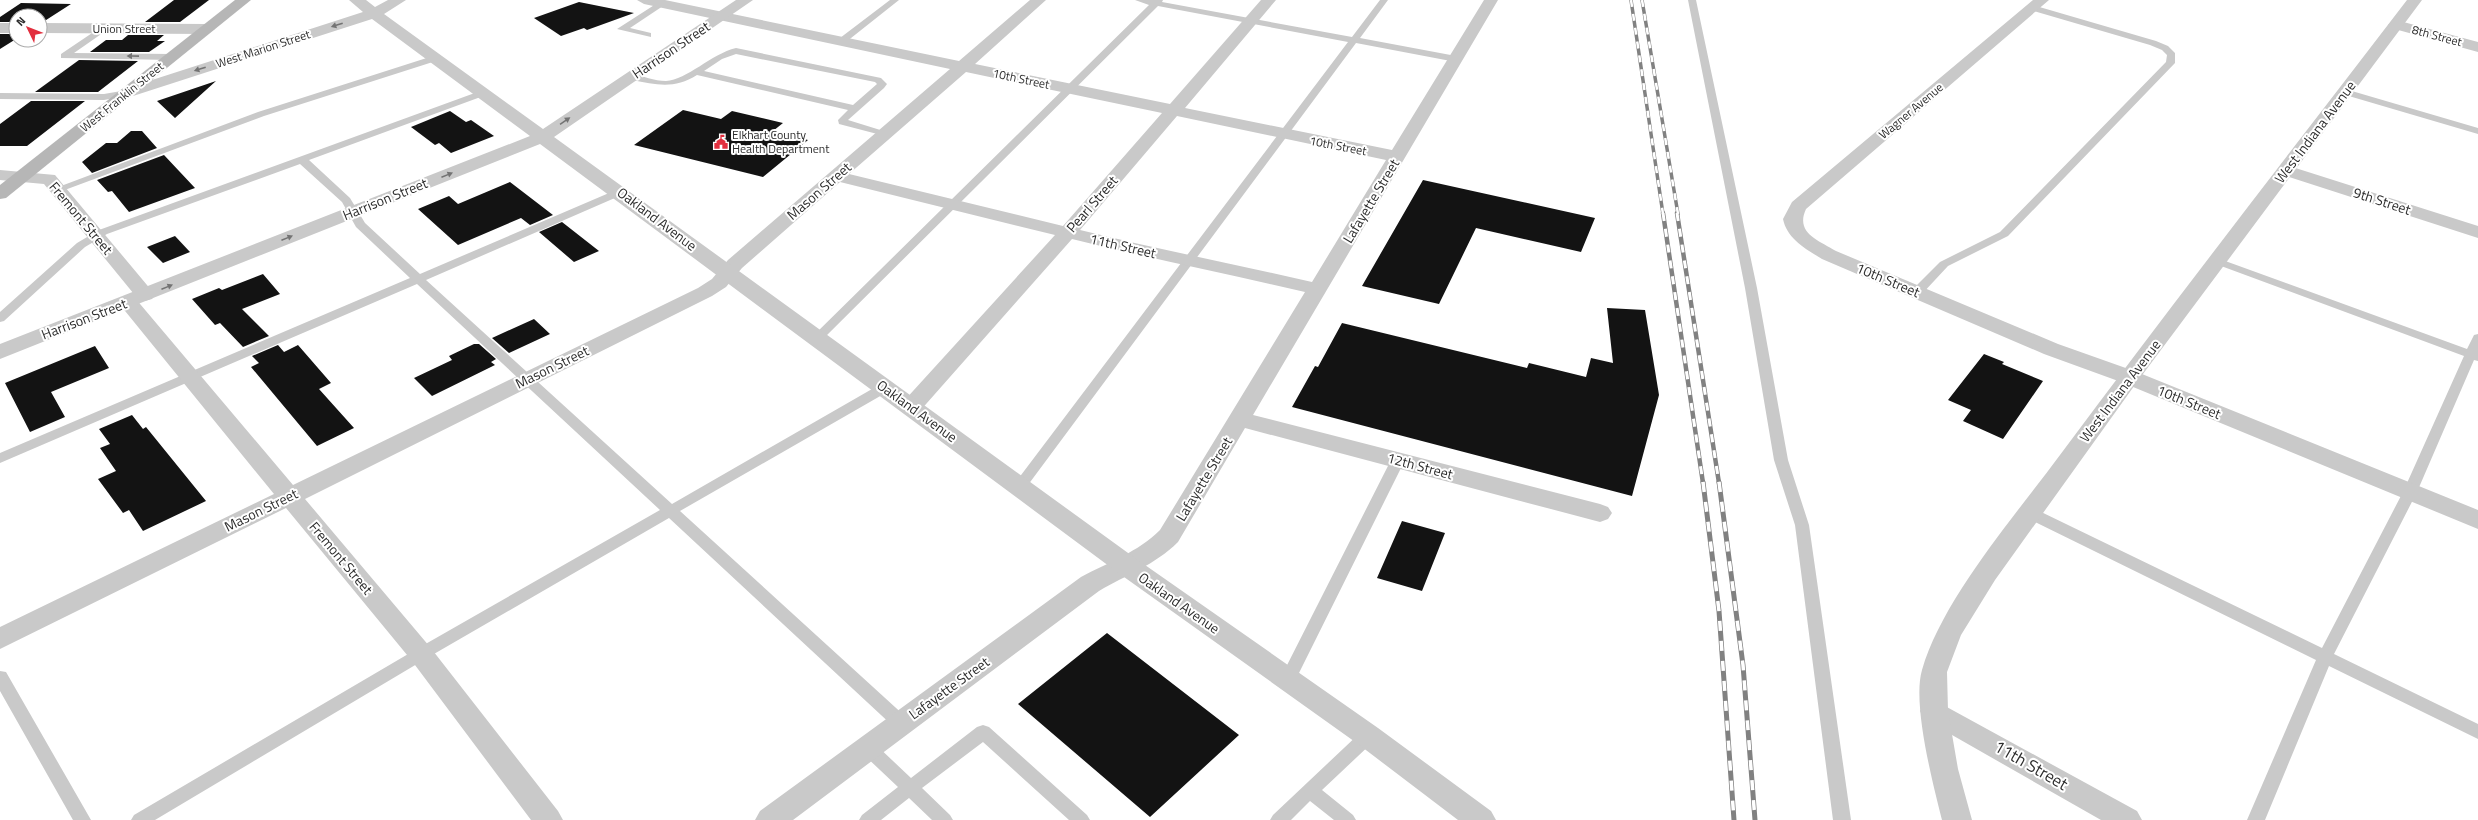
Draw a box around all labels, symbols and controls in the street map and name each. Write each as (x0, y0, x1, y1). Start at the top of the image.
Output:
north arrow (8, 8, 48, 48)
text: N (12, 13, 29, 29)
street label: Harrison Street (628, 16, 714, 83)
street label: Union Street (92, 19, 156, 38)
street label: 8th Street (2410, 20, 2465, 51)
one-way arrow (331, 22, 343, 28)
street label: West Marion Street (213, 24, 313, 73)
one-way arrow (126, 53, 139, 59)
street label: West Franklin Street (76, 56, 168, 136)
street label: 10th Street (991, 63, 1052, 94)
one-way arrow (194, 66, 206, 72)
street label: West Indiana Avenue (2269, 76, 2360, 187)
street label: Wagner Avenue (1874, 78, 1947, 143)
one-way arrow (560, 117, 570, 125)
place label: Elkhart County Health Department (732, 125, 830, 158)
street label: 10th Street (1308, 131, 1369, 160)
public building icon: Elkhart County Health Department (713, 134, 729, 150)
street label: Lafayette Street (1337, 155, 1404, 247)
street label: Mason Street (782, 157, 856, 225)
street label: Pearl Street (1061, 170, 1122, 237)
one-way arrow (442, 171, 454, 177)
street label: Harrison Street (339, 172, 430, 225)
street label: Fremont Street (45, 177, 118, 259)
street label: 9th Street (2351, 181, 2414, 220)
street label: Oakland Avenue (613, 182, 702, 256)
street label: 11th Street (1088, 228, 1158, 263)
one-way arrow (282, 235, 294, 241)
street label: 10th Street (1853, 257, 1923, 302)
one-way arrow (161, 283, 173, 289)
street label: Harrison Street (38, 293, 130, 344)
street label: West Indiana Avenue (2074, 335, 2165, 446)
street label: Mason Street (512, 340, 592, 393)
street label: Oakland Avenue (873, 374, 962, 447)
street label: 10th Street (2154, 379, 2224, 424)
street label: Lafayette Street (1170, 433, 1237, 525)
street label: 12th Street (1385, 447, 1455, 484)
street label: Mason Street (221, 483, 301, 536)
street label: Fremont Street (305, 517, 378, 599)
street label: Oakland Avenue (1134, 567, 1224, 638)
street label: Lafayette Street (904, 651, 993, 724)
street label: 11th Street (1989, 733, 2073, 797)

